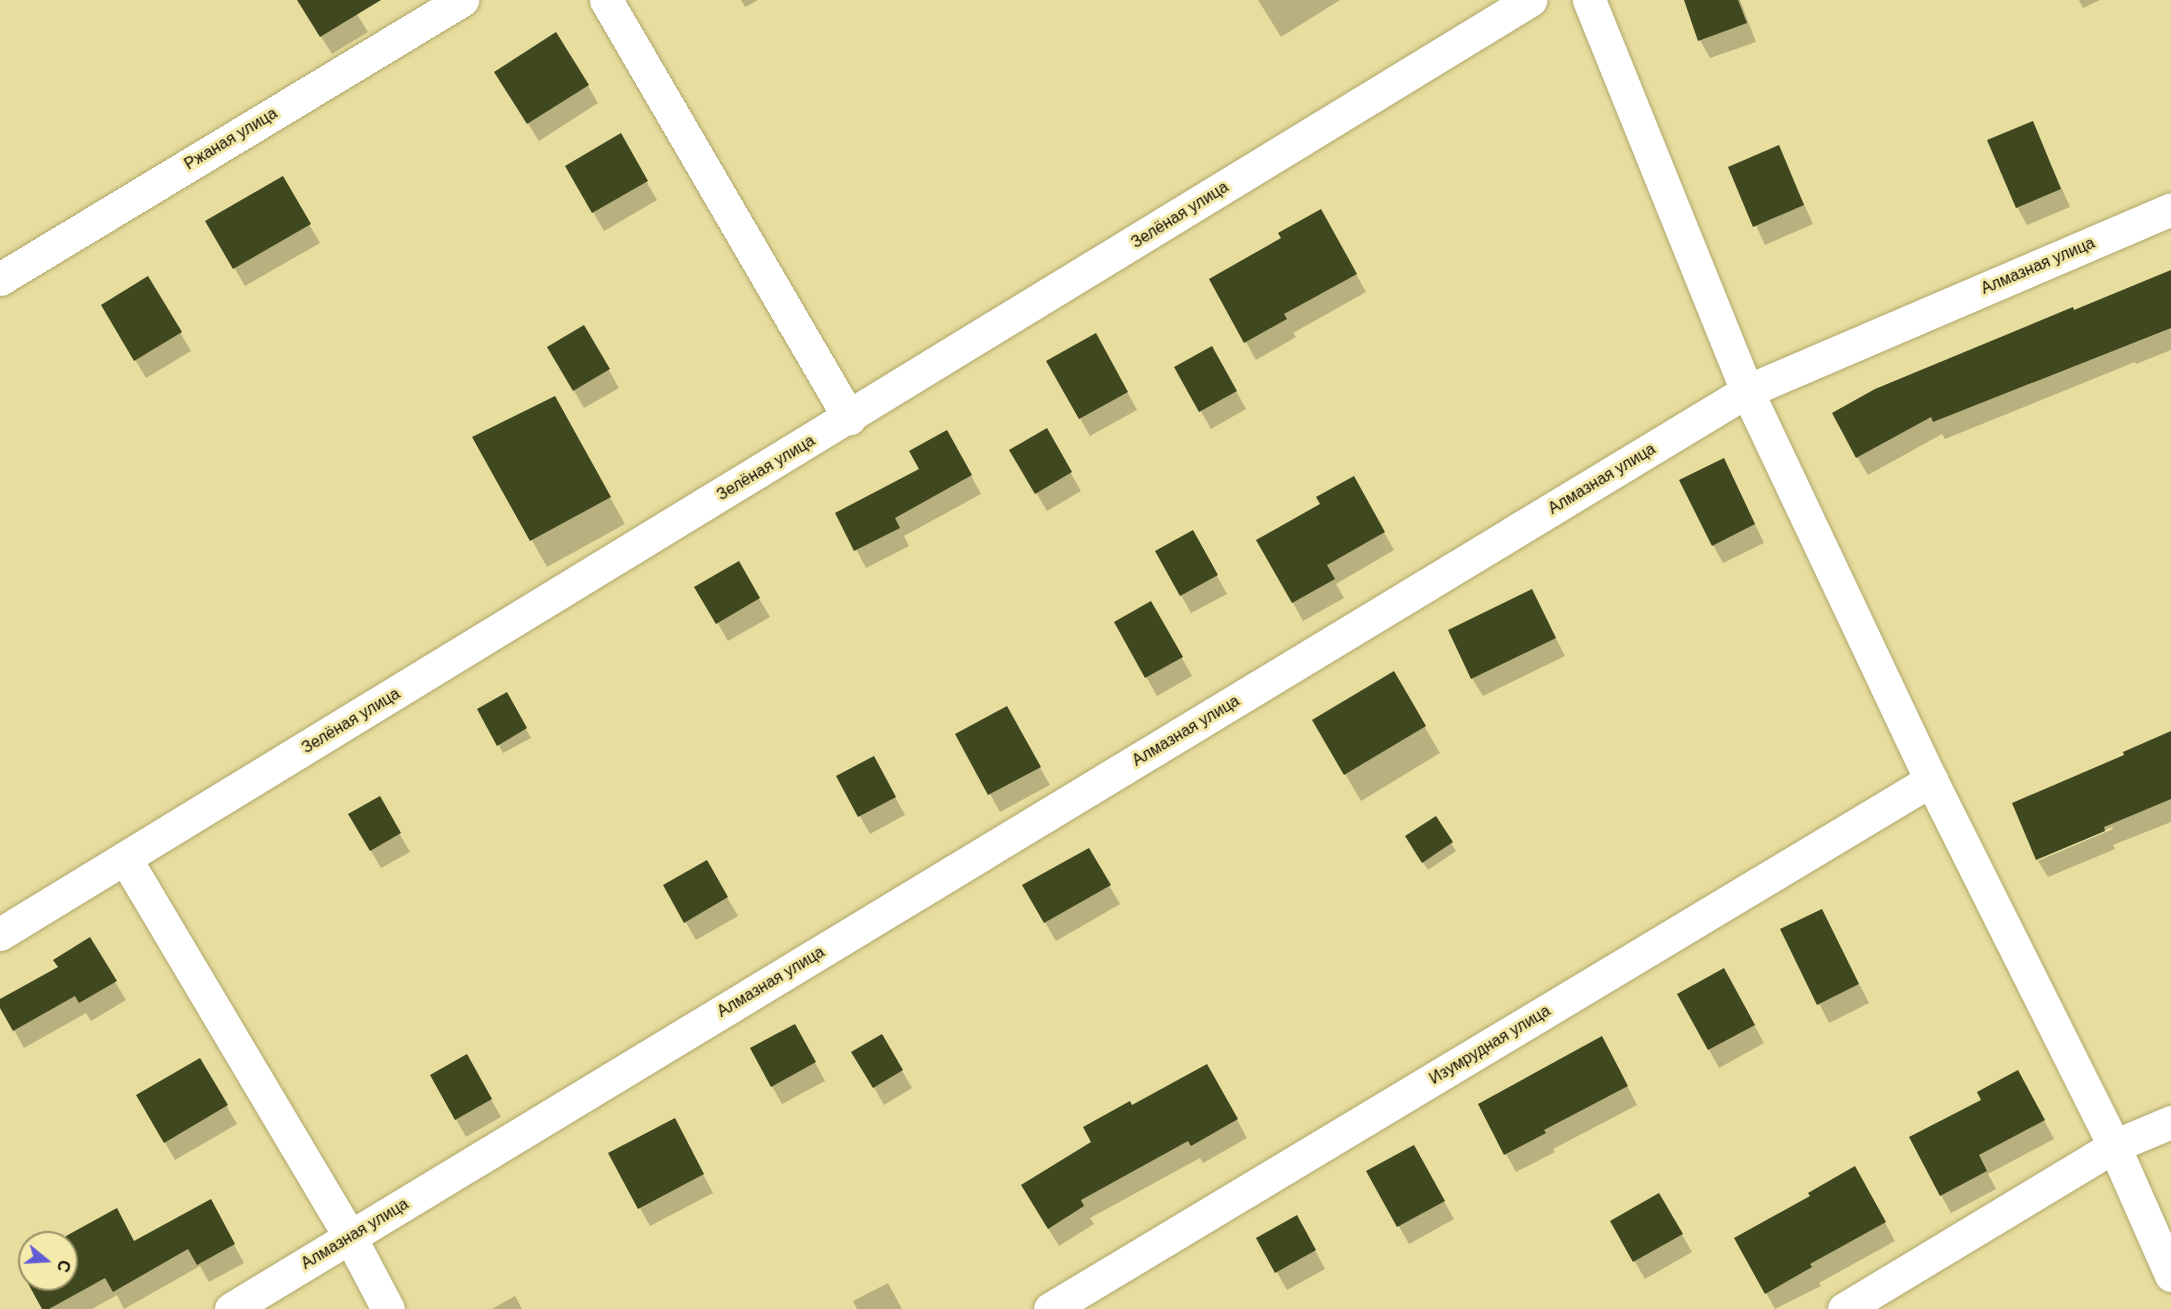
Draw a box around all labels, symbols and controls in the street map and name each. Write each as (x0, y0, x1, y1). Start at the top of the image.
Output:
street label: Ржаная улица (181, 104, 281, 174)
street label: Зелёная улица (1128, 177, 1232, 253)
street label: Алмазная улица (1978, 233, 2098, 299)
street label: Зелёная улица (714, 431, 818, 505)
street label: Алмазная улица (1545, 439, 1659, 519)
street label: Зелёная улица (299, 684, 403, 758)
street label: Алмазная улица (1129, 691, 1243, 771)
street label: Алмазная улица (714, 942, 828, 1022)
street label: Изумрудная улица (1426, 1001, 1554, 1089)
street label: Алмазная улица (298, 1194, 412, 1274)
north arrow (18, 1231, 78, 1291)
text: С (52, 1257, 75, 1275)

